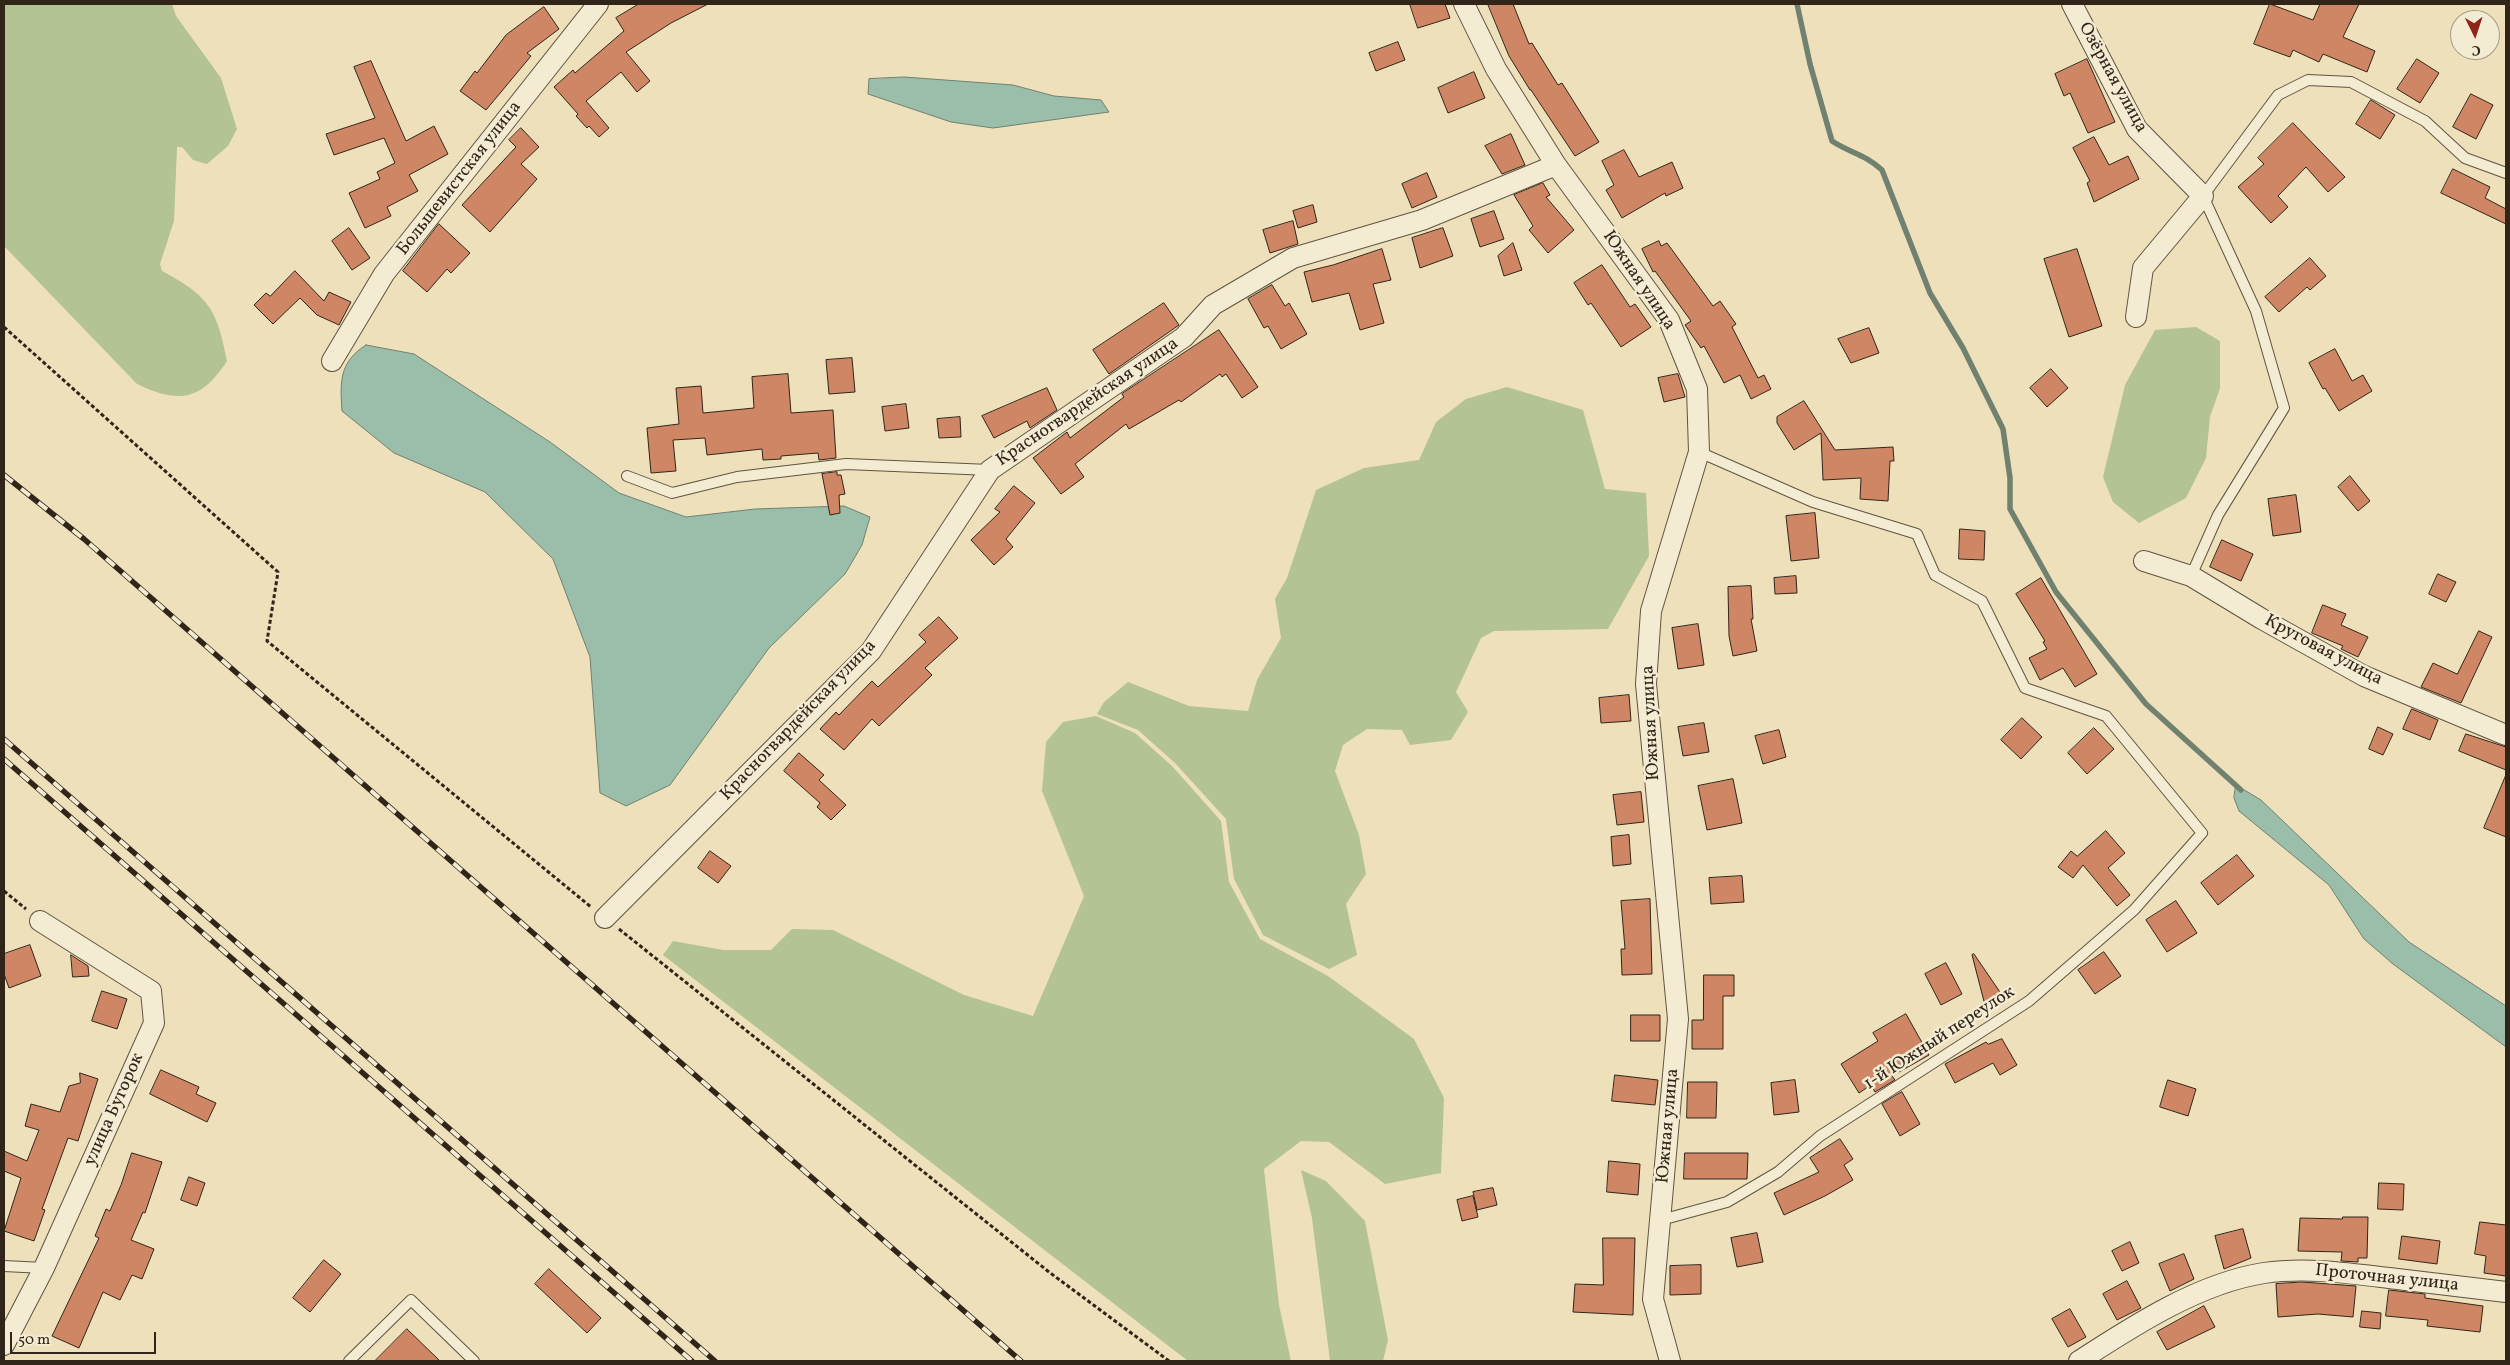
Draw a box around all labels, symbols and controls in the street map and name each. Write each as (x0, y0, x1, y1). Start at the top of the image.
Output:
north arrow (2450, 10, 2500, 60)
street label: Озёрная улица (2073, 19, 2151, 137)
text: С (2471, 40, 2481, 59)
street label: Большевистская улица (393, 98, 527, 260)
street label: Южная улица (1597, 227, 1679, 335)
street label: Красногвардейская улица (993, 334, 1183, 472)
street label: Круговая улица (2260, 611, 2386, 691)
street label: Красногвардейская улица (716, 636, 882, 806)
street label: Южная улица (1638, 665, 1666, 781)
street label: 1-й Южный переулок (1861, 982, 2019, 1096)
street label: улица Бугорок (80, 1050, 150, 1170)
street label: Южная улица (1653, 1067, 1685, 1185)
street label: Проточная улица (2314, 1261, 2460, 1297)
scale bar (12, 1322, 159, 1354)
text: 50 m (18, 1330, 50, 1351)

